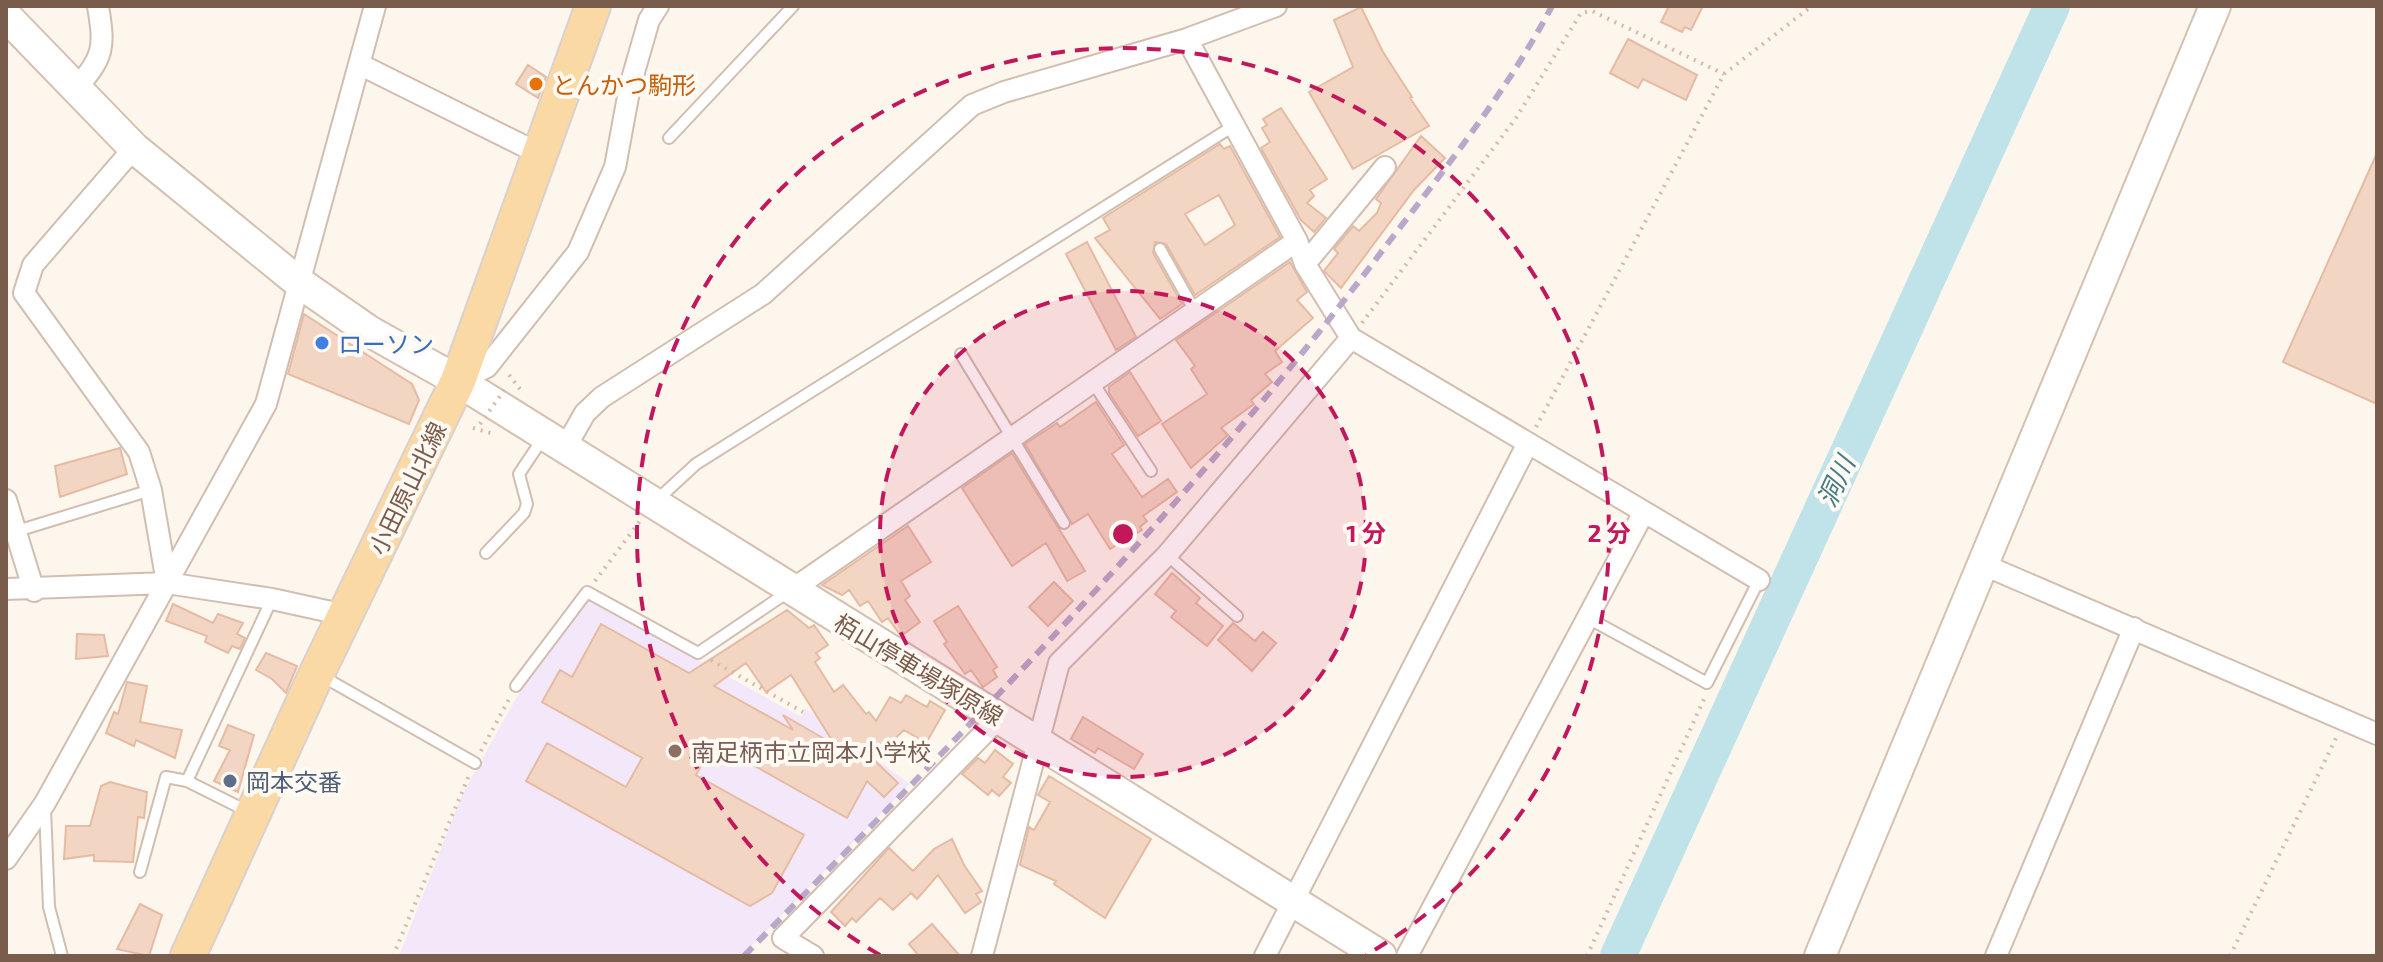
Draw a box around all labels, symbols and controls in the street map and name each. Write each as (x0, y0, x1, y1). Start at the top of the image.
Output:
place label: とんかつ駒形 (552, 70, 696, 99)
marker: とんかつ駒形 (527, 75, 545, 93)
place label: ローソン (338, 329, 434, 358)
marker: ローソン (313, 334, 331, 352)
street label: 小田原山北線 (362, 417, 452, 559)
water label: 洞川 (1810, 448, 1861, 511)
text: 1 分 (1346, 518, 1386, 547)
text: 2 分 (1587, 518, 1631, 547)
centre of rings (1109, 520, 1137, 548)
street label: 栢山停車場塚原線 (829, 607, 1009, 731)
place label: 南足柄市立岡本小学校 (691, 737, 931, 766)
marker: 南足柄市立岡本小学校 (666, 742, 684, 760)
place label: 岡本交番 (246, 767, 342, 796)
marker: 岡本交番 (221, 772, 239, 790)

